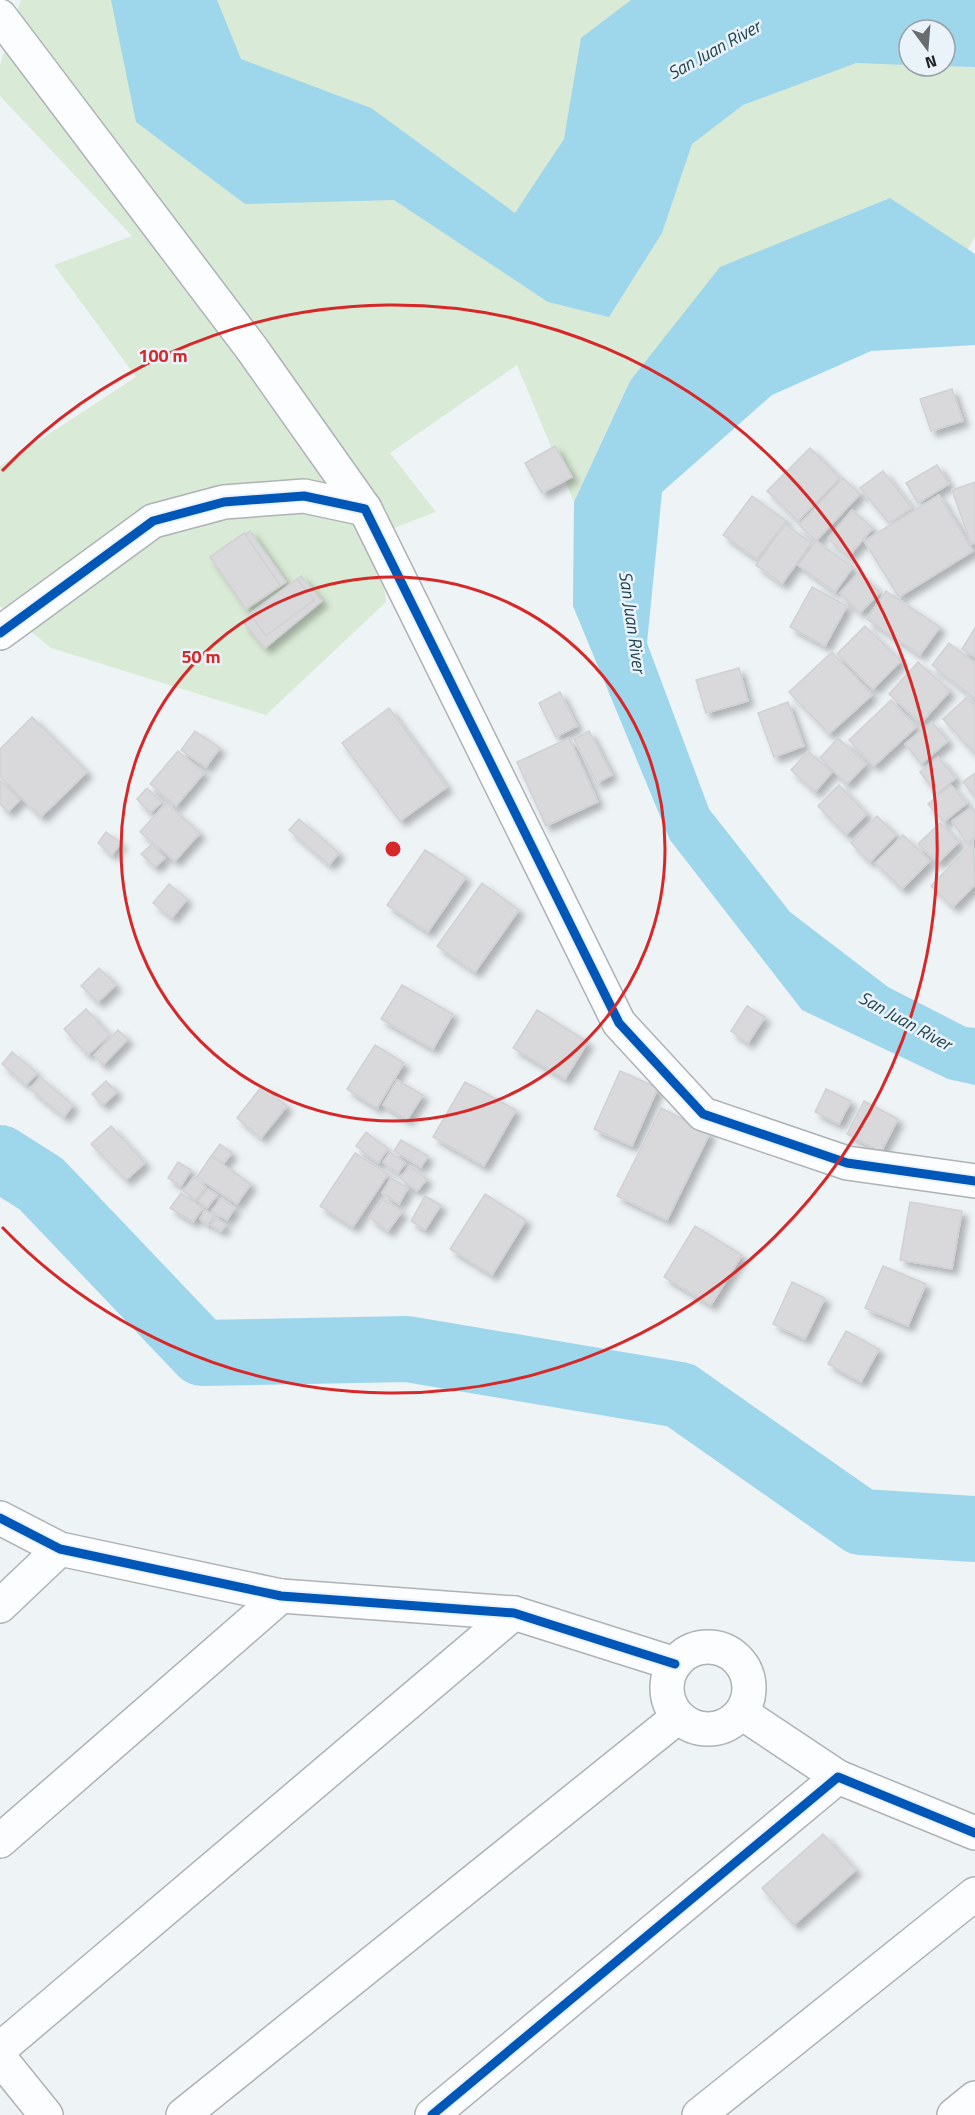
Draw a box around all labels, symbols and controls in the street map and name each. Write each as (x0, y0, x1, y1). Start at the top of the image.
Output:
water label: San Juan River (662, 12, 767, 86)
north arrow (897, 18, 957, 78)
text: N (922, 49, 940, 75)
text: 100 m (138, 342, 188, 369)
water label: San Juan River (612, 569, 653, 677)
text: 50 m (181, 643, 221, 670)
centre of rings (383, 839, 403, 859)
water label: San Juan River (854, 984, 959, 1058)

